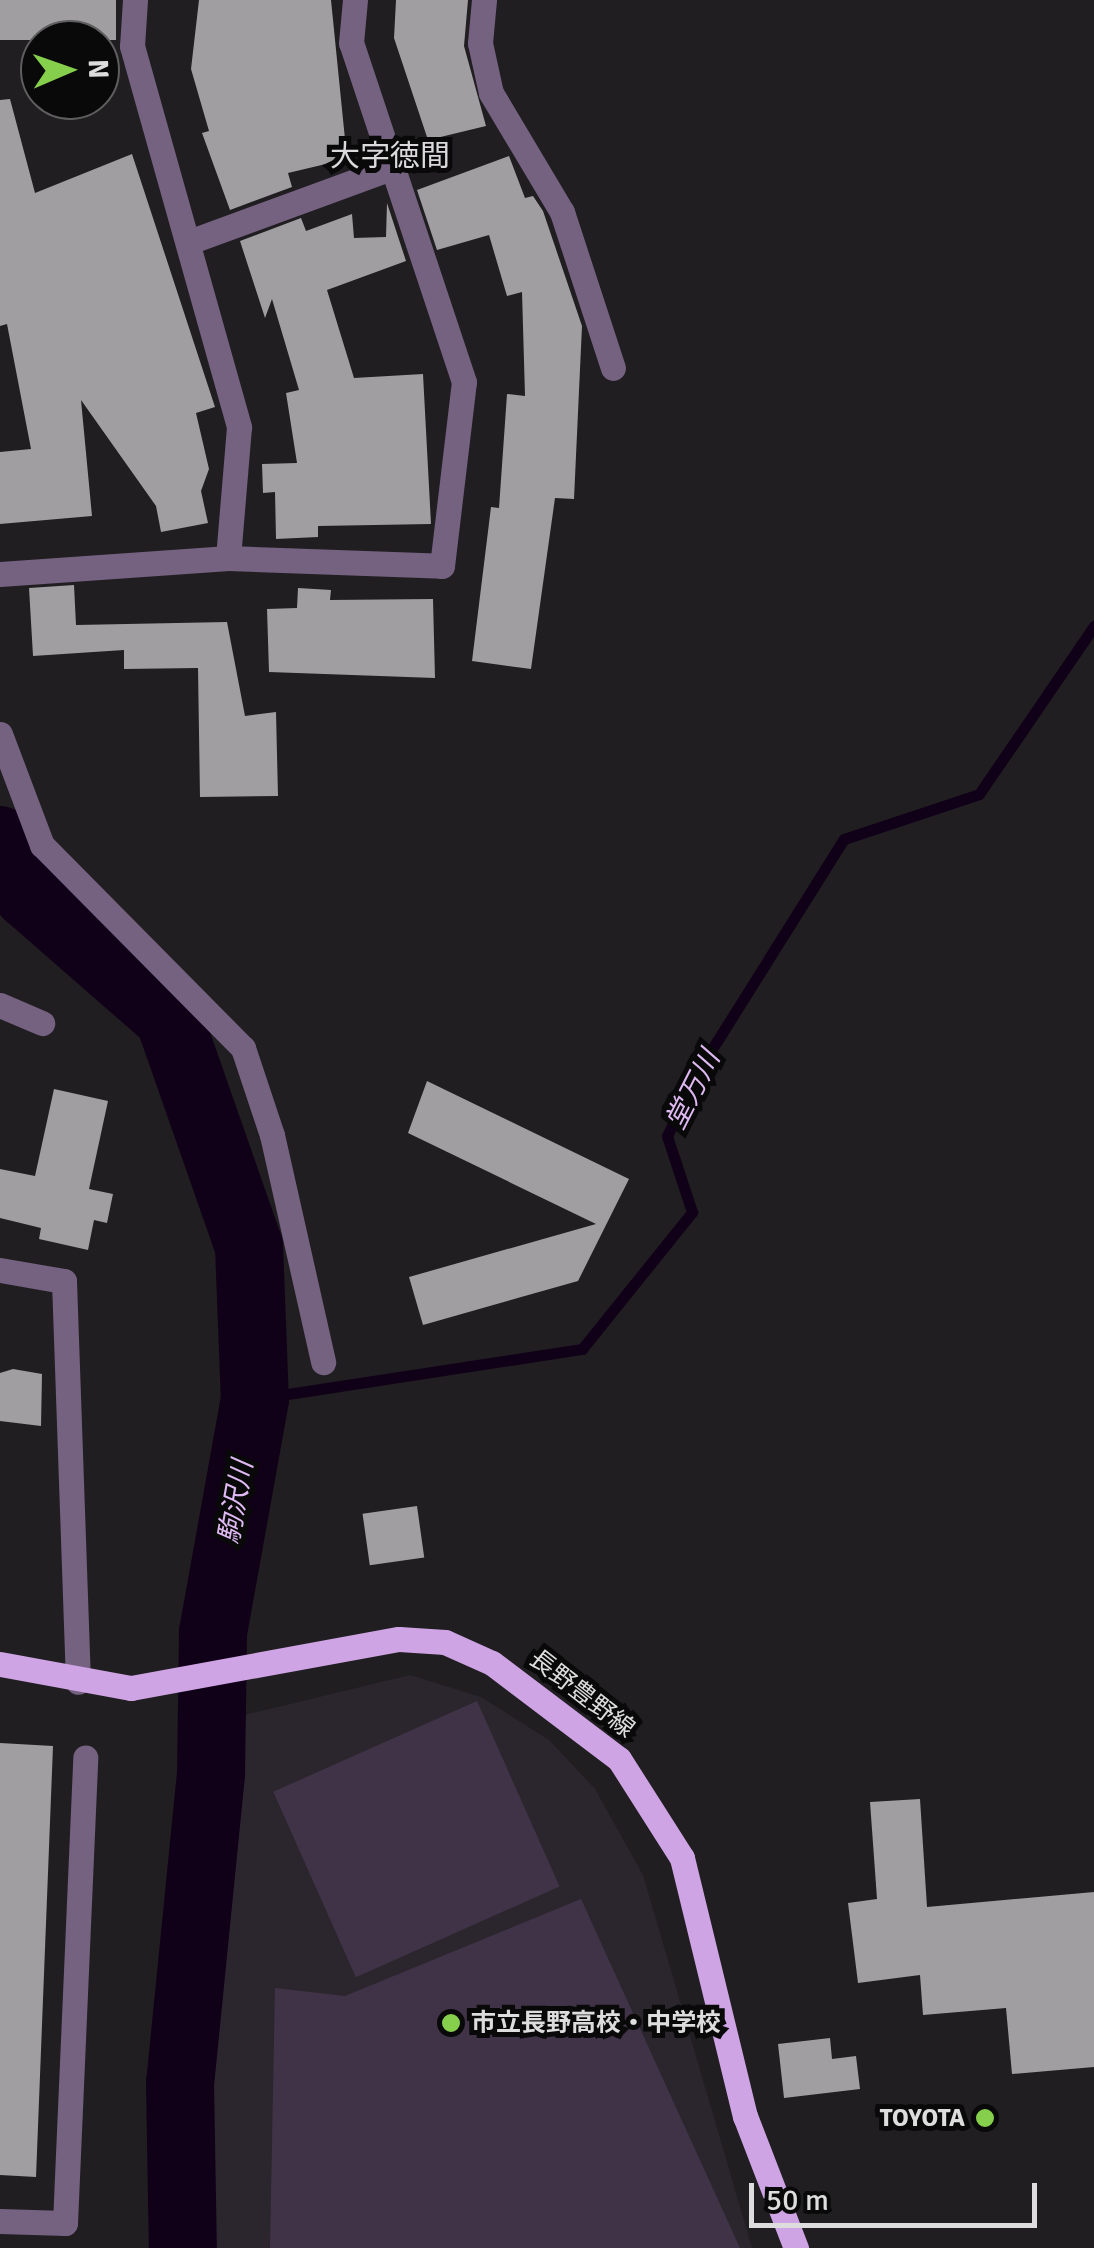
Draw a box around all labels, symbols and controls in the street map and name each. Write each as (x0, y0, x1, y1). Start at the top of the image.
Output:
north arrow (20, 20, 120, 120)
text: N (81, 59, 115, 79)
district label: 大字徳間 (330, 139, 450, 175)
water label: 堂万川 (659, 1045, 727, 1135)
water label: 駒沢川 (212, 1458, 260, 1546)
street label: 長野豊野線 (524, 1644, 640, 1744)
place label: 市立長野高校・中学校 (471, 2008, 721, 2038)
marker: 市立長野高校・中学校 (440, 2012, 462, 2034)
place label: TOYOTA (880, 2103, 965, 2133)
marker: TOYOTA (974, 2107, 996, 2129)
scale bar (754, 2163, 1042, 2225)
text: 50 m (766, 2182, 829, 2219)

